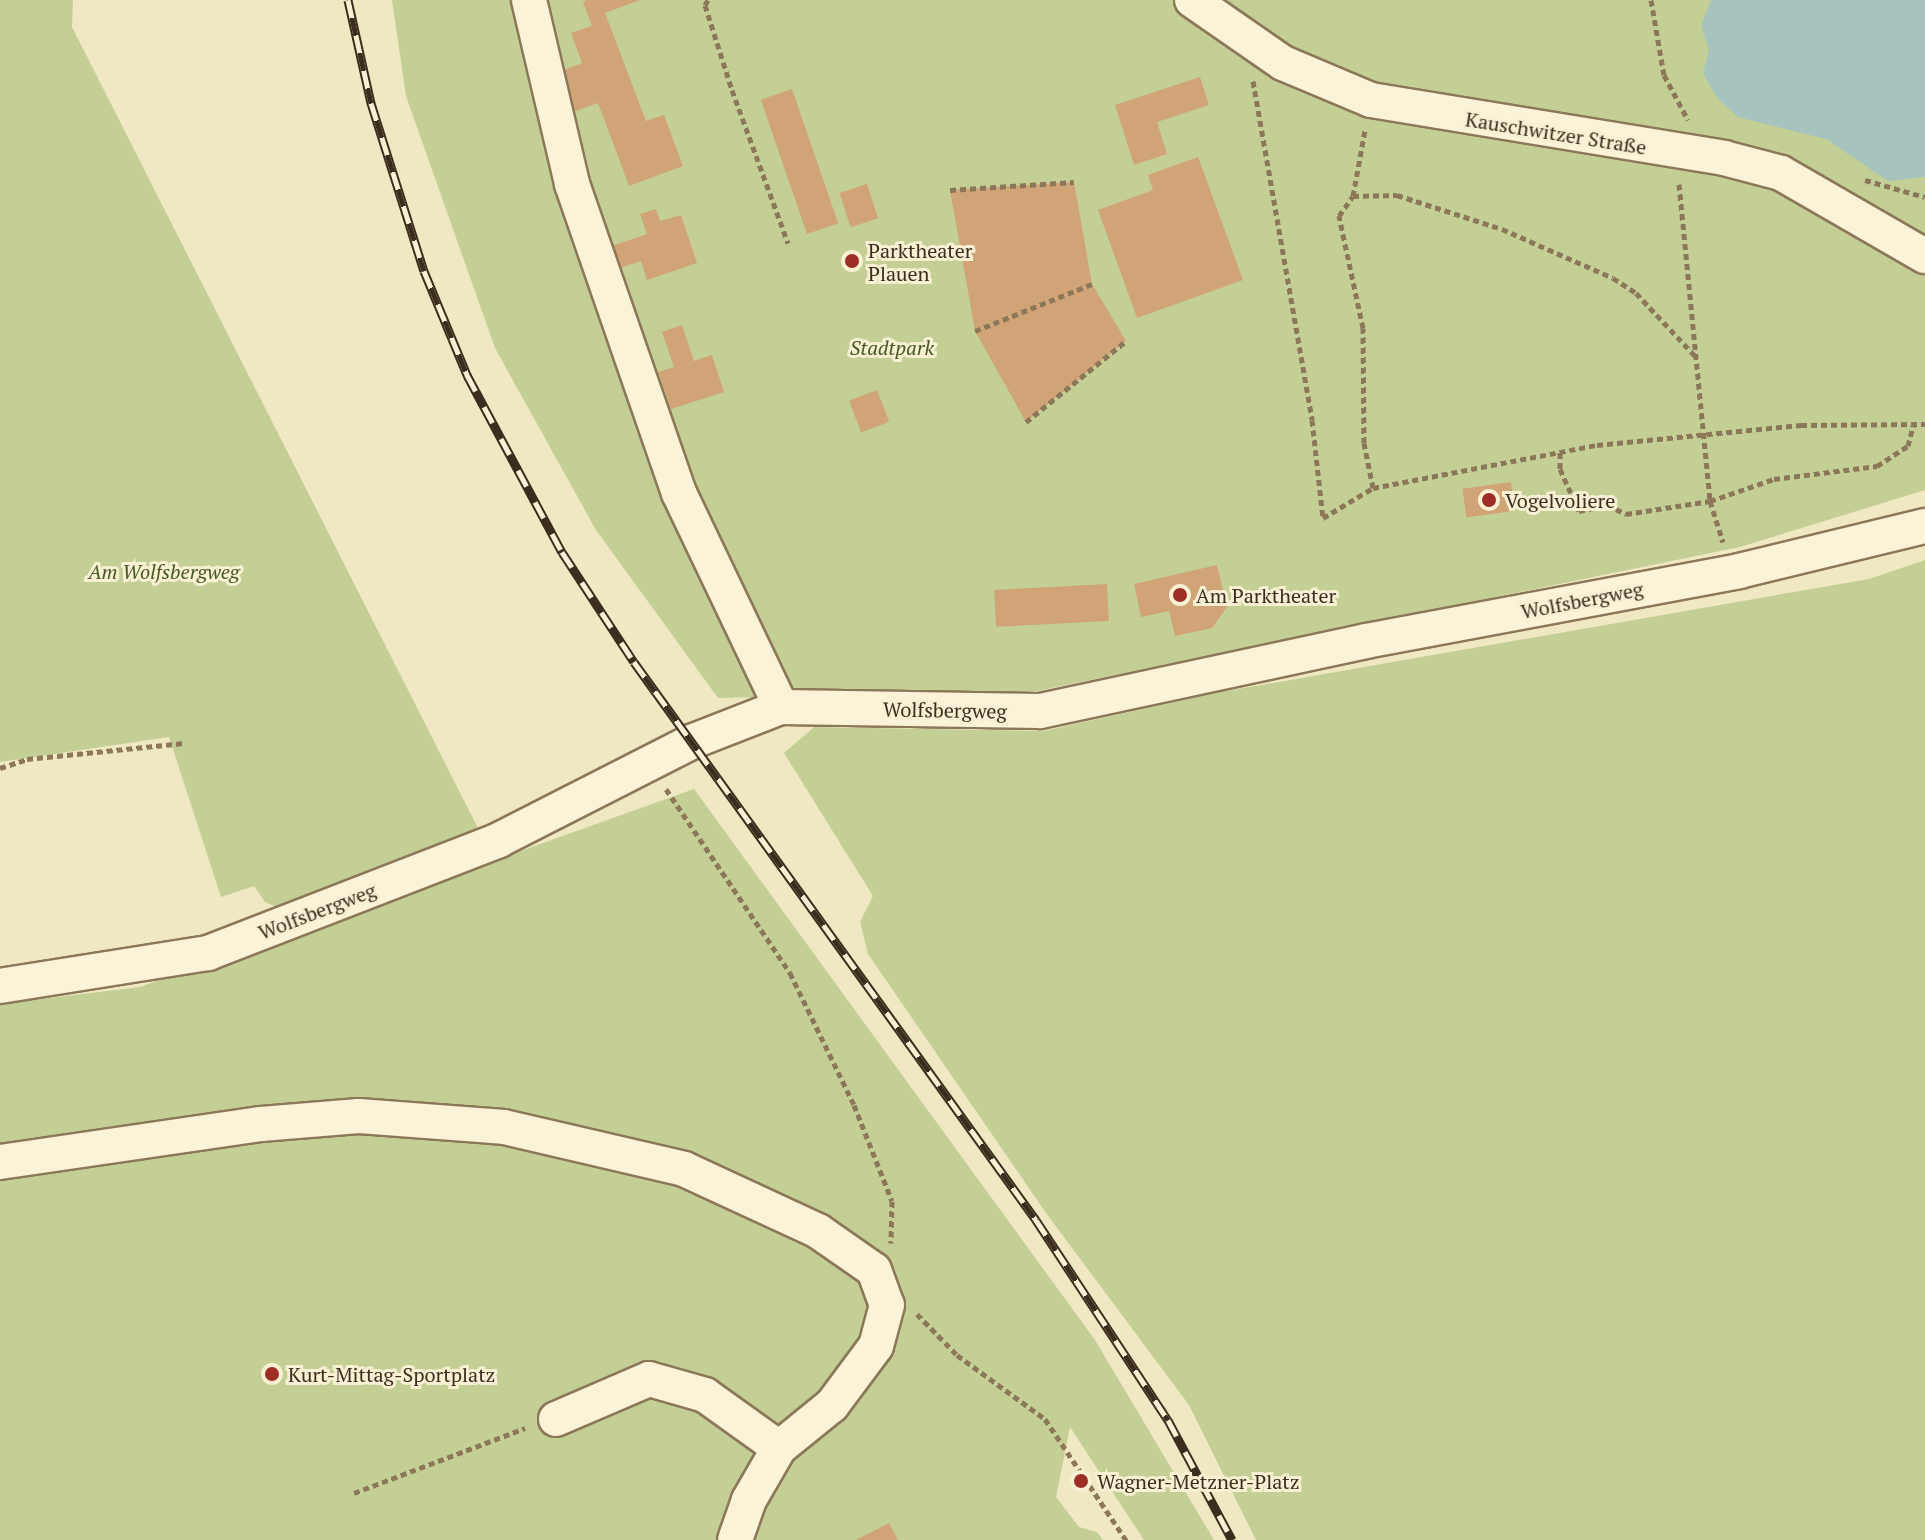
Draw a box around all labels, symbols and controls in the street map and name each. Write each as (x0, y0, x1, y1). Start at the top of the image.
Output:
street label: Kauschwitzer Straße (1464, 107, 1648, 159)
place label: Parktheater Plauen (868, 238, 972, 285)
marker: Parktheater Plauen (843, 252, 861, 270)
park label: Stadtpark (850, 335, 934, 359)
place label: Vogelvoliere (1505, 488, 1615, 512)
marker: Vogelvoliere (1480, 491, 1498, 509)
park label: Am Wolfsbergweg (88, 559, 240, 583)
street label: Wolfsbergweg (1519, 576, 1645, 624)
place label: Am Parktheater (1196, 583, 1336, 607)
marker: Am Parktheater (1171, 586, 1189, 604)
street label: Wolfsbergweg (883, 697, 1007, 723)
street label: Wolfsbergweg (255, 878, 379, 944)
place label: Kurt-Mittag-Sportplatz (288, 1362, 495, 1386)
marker: Kurt-Mittag-Sportplatz (263, 1365, 281, 1383)
place label: Wagner-Metzner-Platz (1097, 1469, 1299, 1493)
marker: Wagner-Metzner-Platz (1072, 1472, 1090, 1490)

